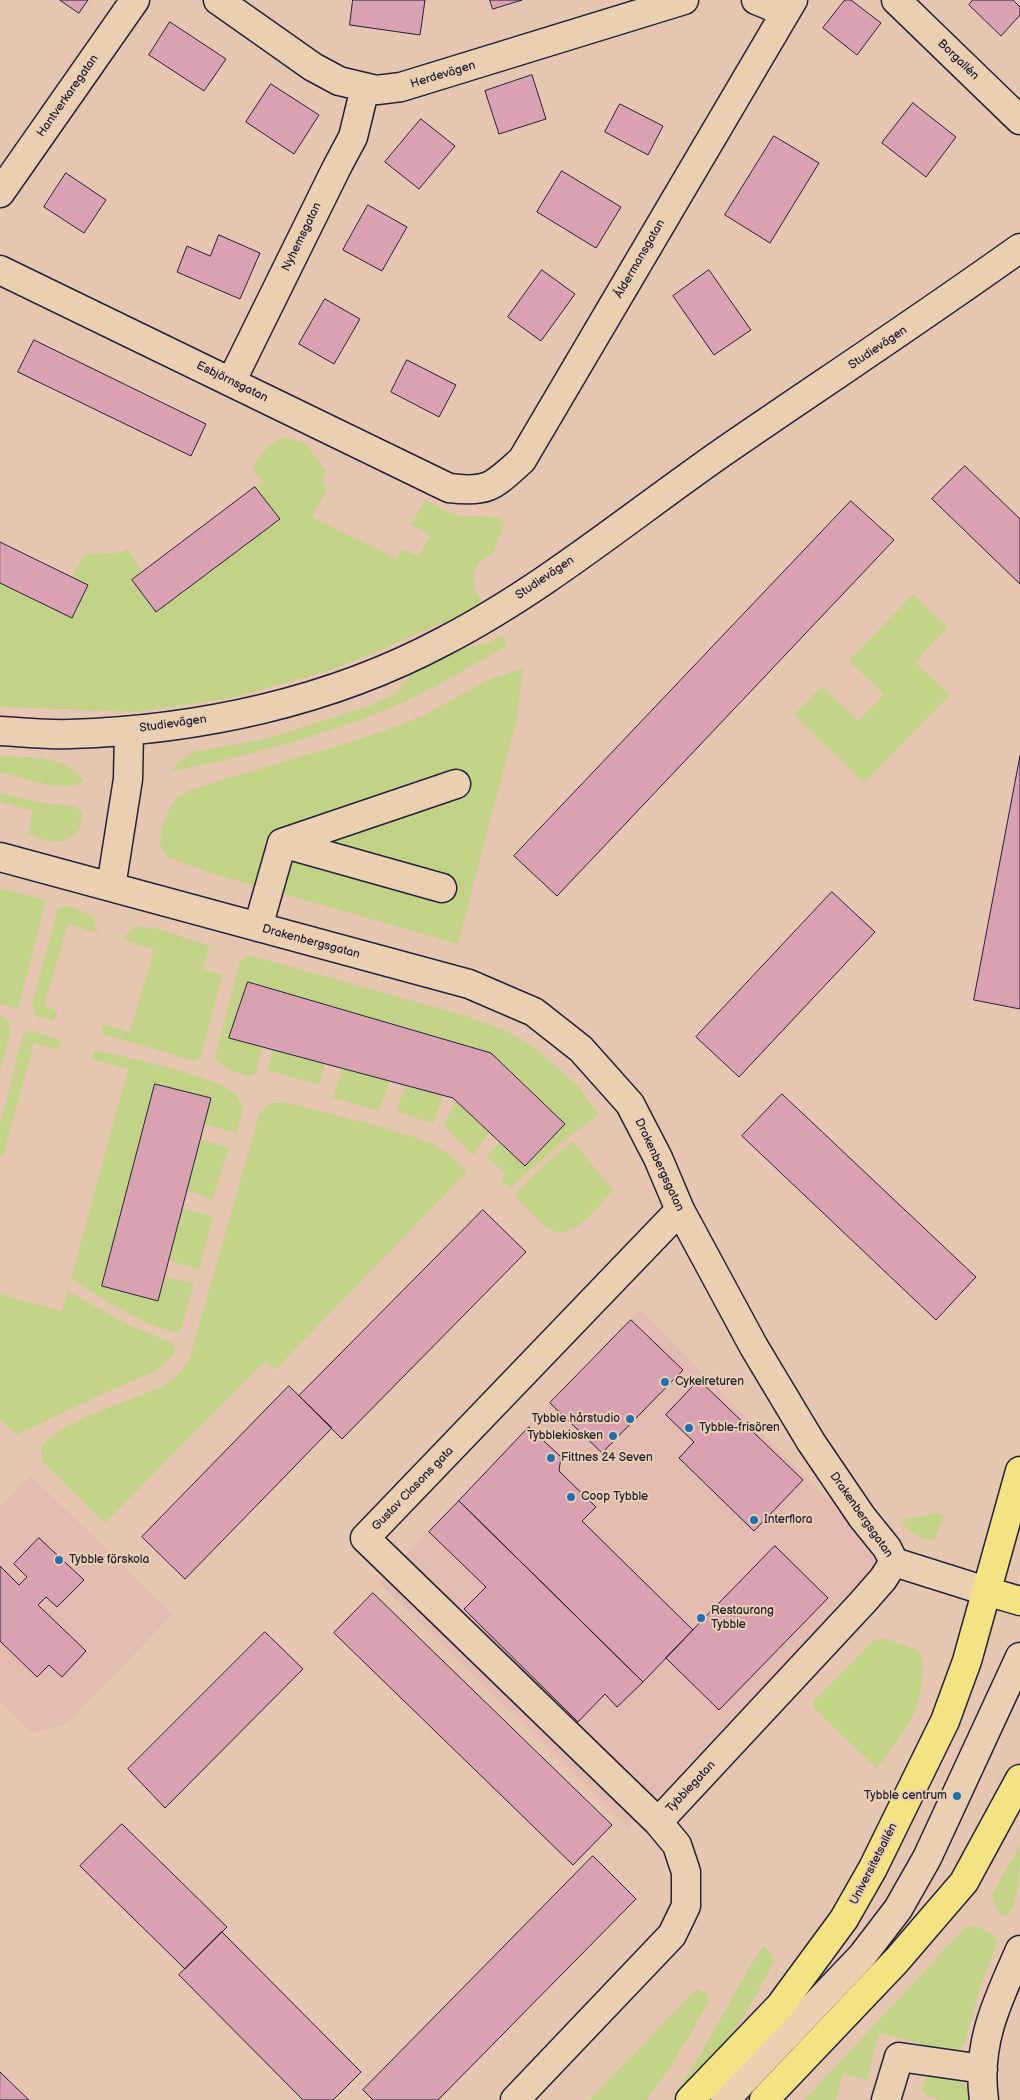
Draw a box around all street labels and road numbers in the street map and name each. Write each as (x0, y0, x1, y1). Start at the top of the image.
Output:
street label: Borgallén (934, 37, 982, 83)
street label: Hantverkaregatan (34, 52, 102, 140)
street label: Herdevägen (409, 58, 477, 92)
street label: Nyhemsgatan (279, 200, 325, 274)
street label: Åldermansgatan (612, 217, 668, 301)
street label: Studievägen (846, 323, 910, 373)
street label: Esbjörnsgatan (194, 359, 270, 405)
street label: Studievägen (513, 553, 577, 603)
street label: Studievägen (139, 712, 207, 736)
street label: Drakenbergsgatan (260, 922, 362, 962)
street label: Drakenbergsgatan (631, 1116, 687, 1214)
street label: Gustav Clasons gata (369, 1444, 457, 1534)
street label: Drakenbergsgatan (826, 1470, 896, 1560)
street label: Tybblegatan (663, 1758, 719, 1816)
street label: Universitetsallén (847, 1821, 901, 1907)

